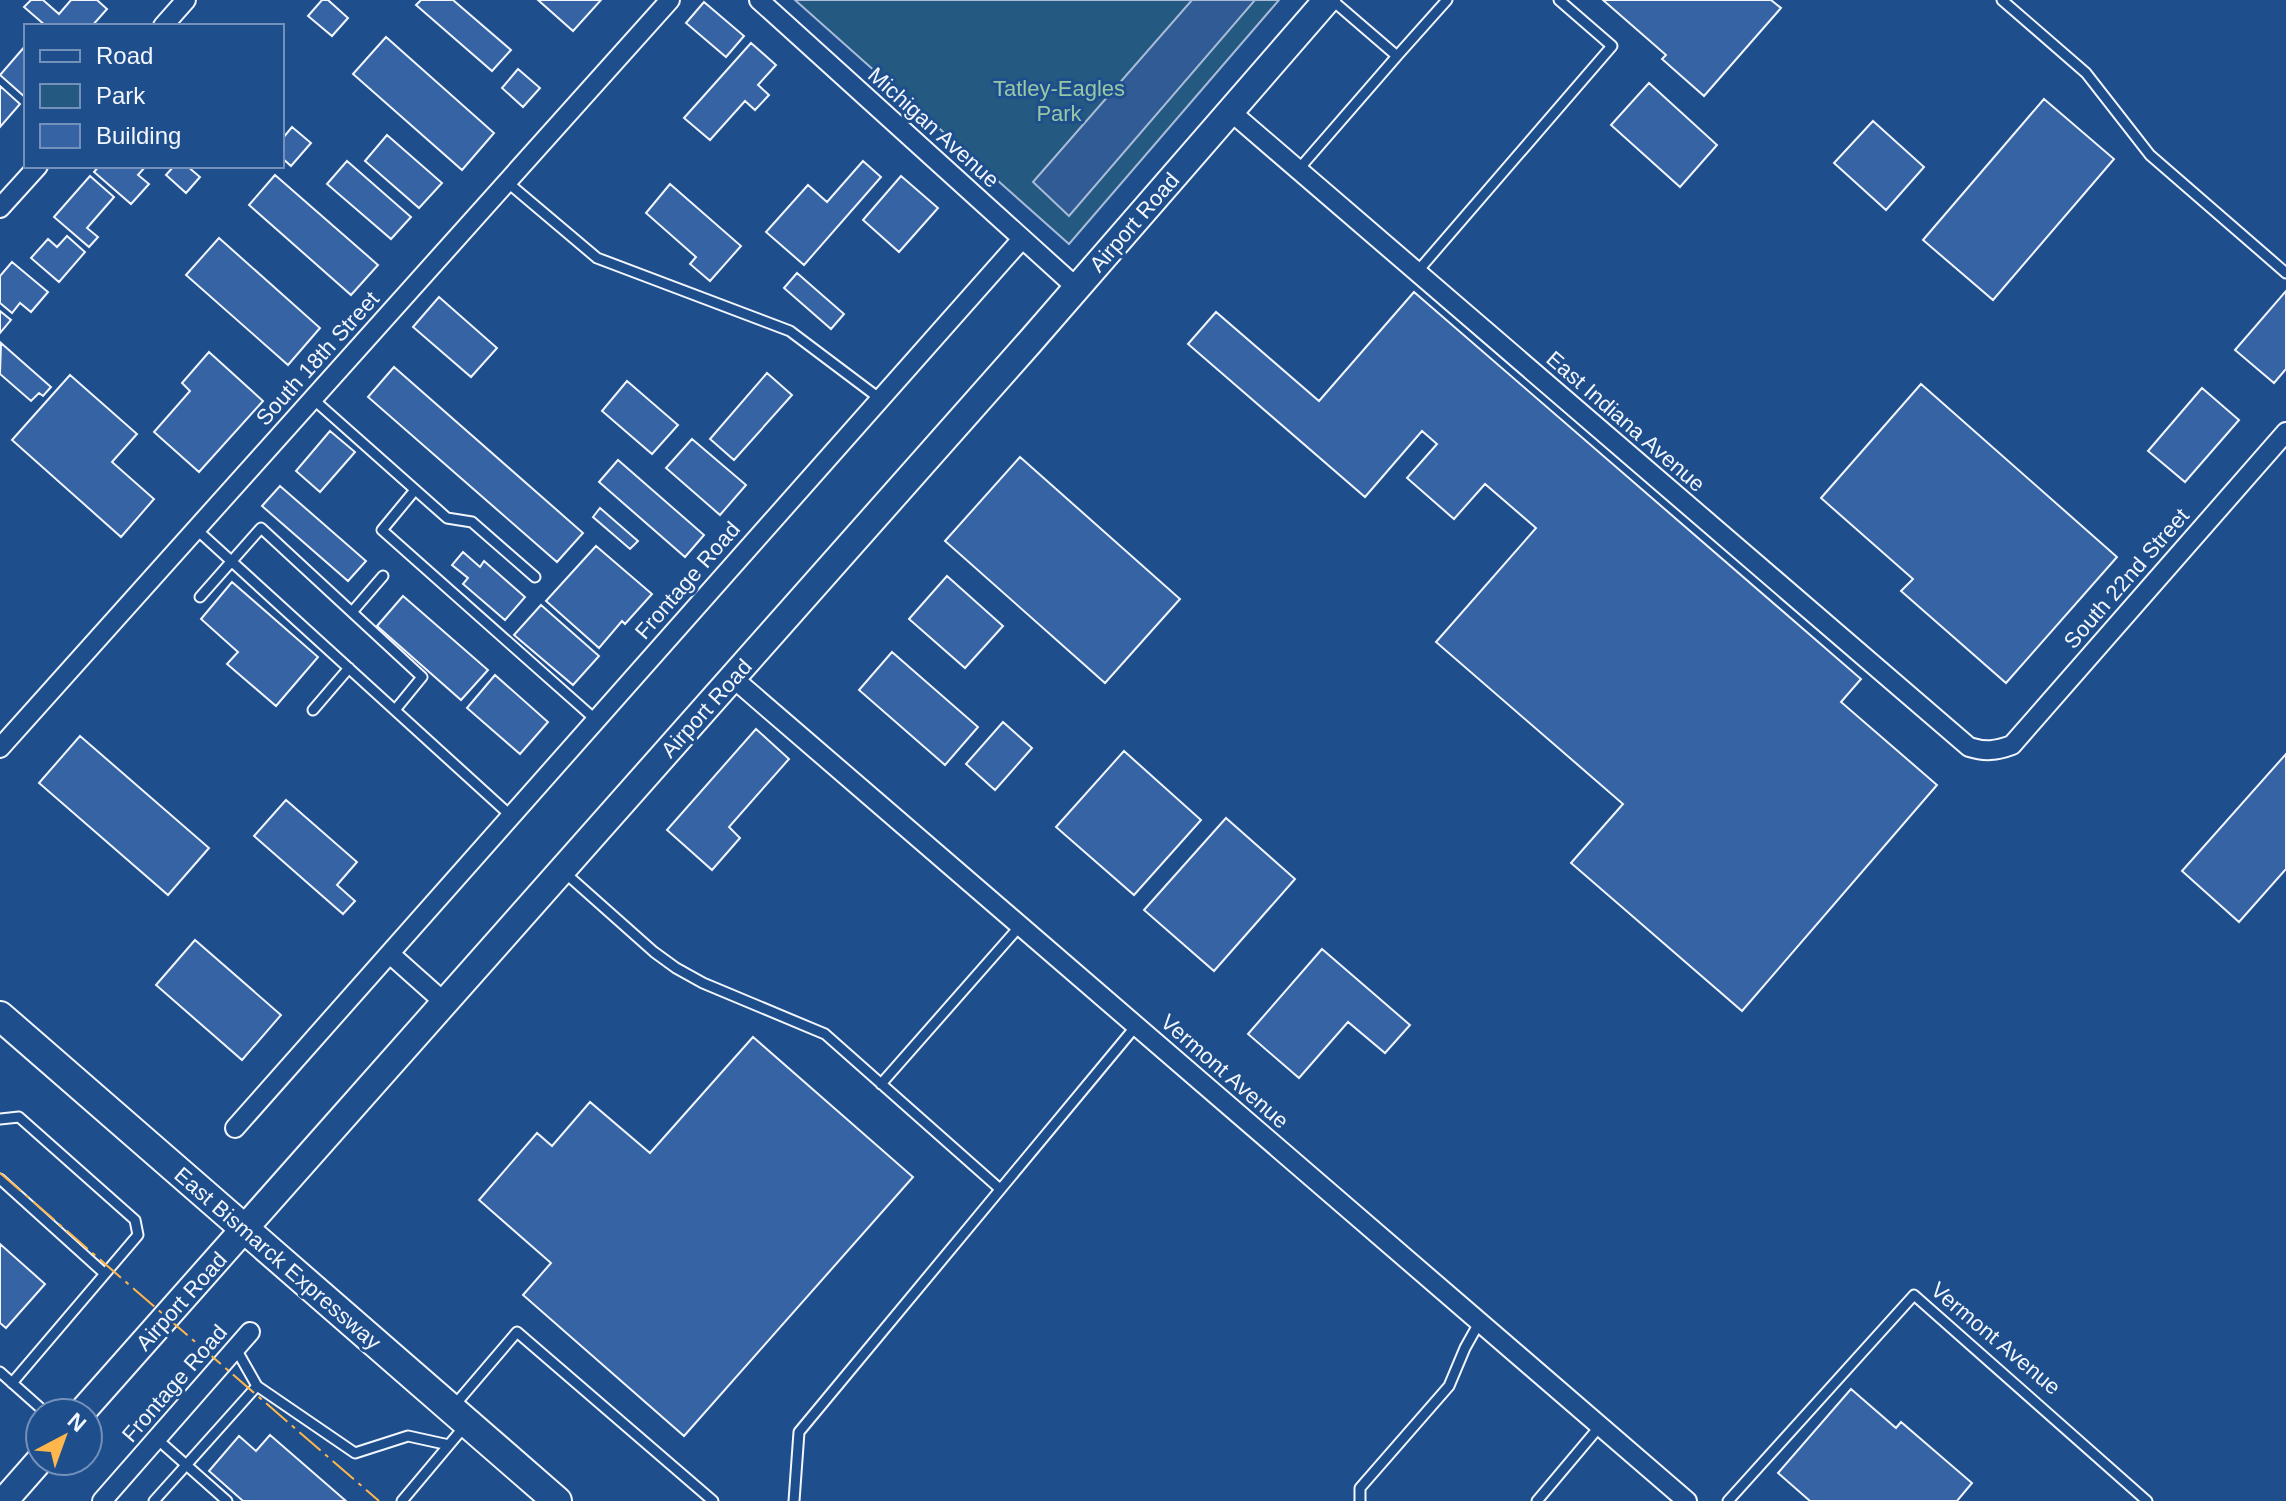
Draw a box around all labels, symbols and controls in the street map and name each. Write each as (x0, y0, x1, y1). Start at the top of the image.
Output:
legend (24, 24, 284, 168)
text: Road (96, 42, 153, 69)
street label: Michigan Avenue (863, 62, 1004, 193)
park label: Tatley-Eagles Park (993, 76, 1125, 126)
text: Park (96, 82, 146, 109)
text: Building (96, 122, 181, 149)
street label: Airport Road (1084, 168, 1184, 277)
street label: South 18th Street (251, 286, 384, 430)
street label: East Indiana Avenue (1541, 346, 1710, 497)
street label: South 22nd Street (2059, 503, 2194, 653)
street label: Frontage Road (630, 517, 745, 644)
street label: Airport Road (656, 654, 757, 763)
street label: Vermont Avenue (1156, 1009, 1294, 1134)
street label: East Bismarck Expressway (169, 1162, 386, 1355)
street label: Airport Road (131, 1247, 232, 1356)
street label: Vermont Avenue (1926, 1277, 2065, 1400)
street label: Frontage Road (117, 1320, 232, 1447)
north arrow (24, 1397, 104, 1477)
text: N (63, 1408, 91, 1437)

